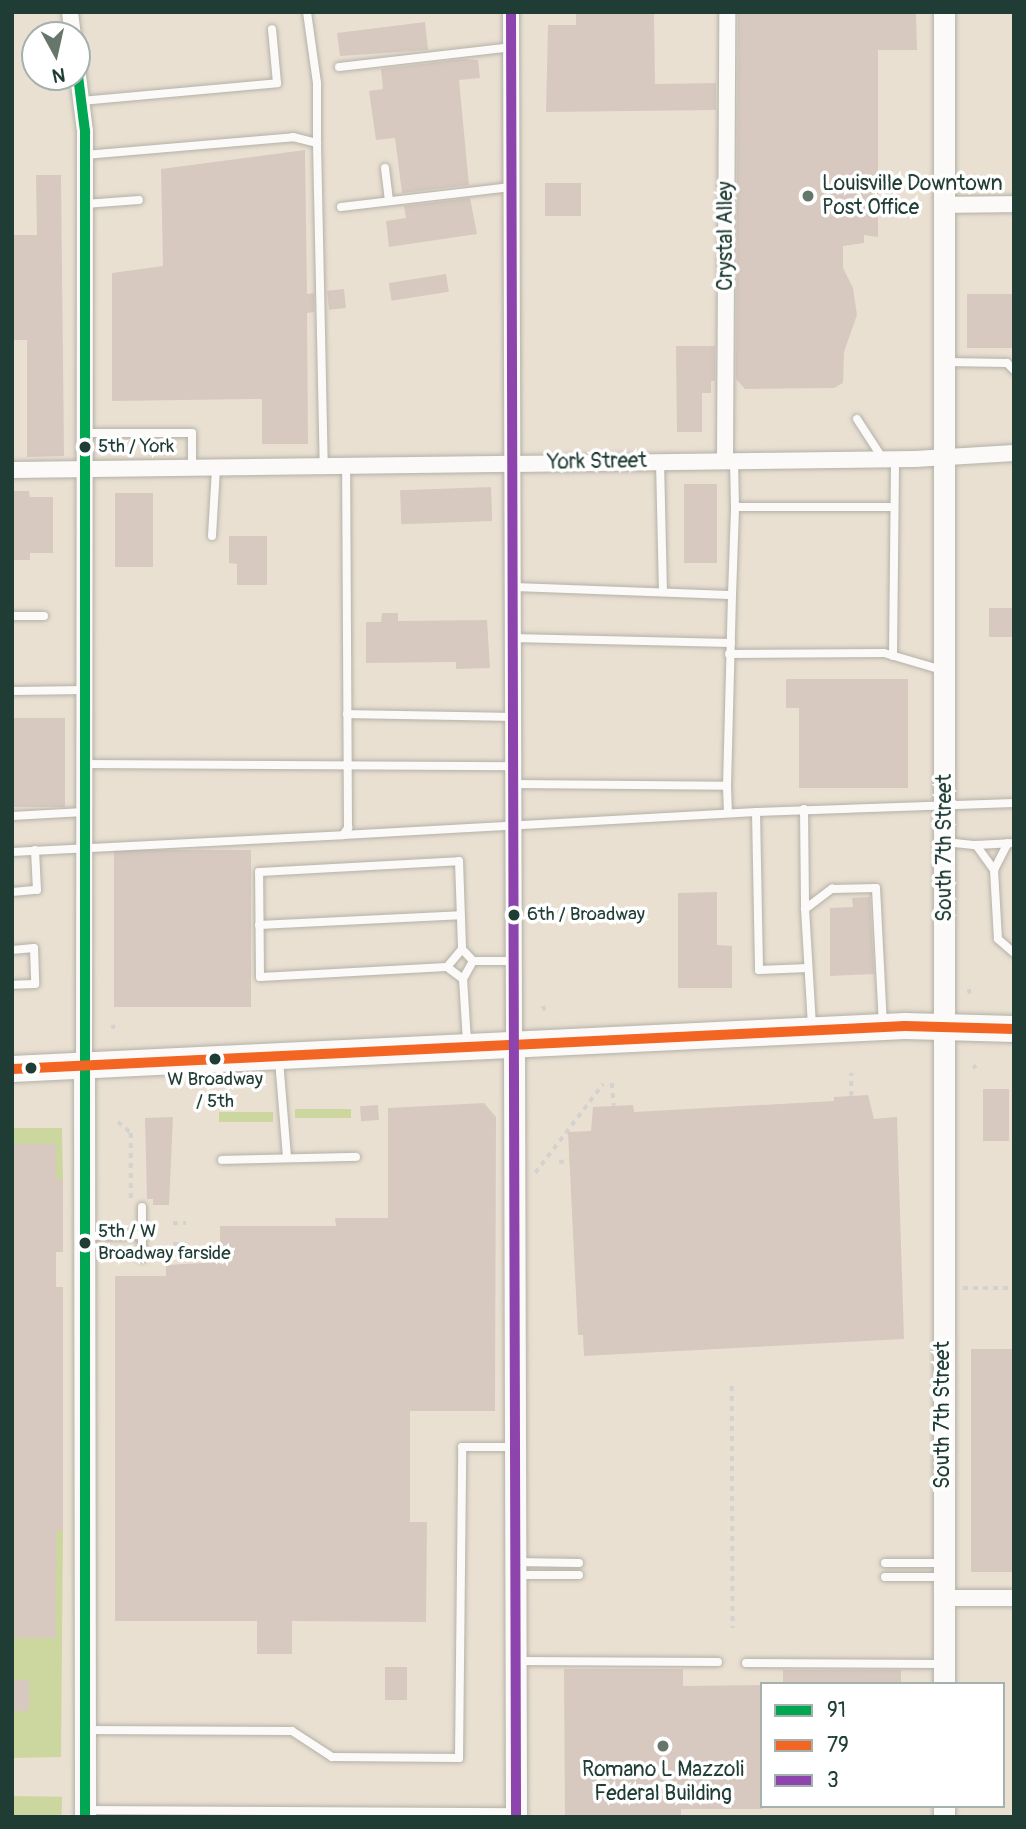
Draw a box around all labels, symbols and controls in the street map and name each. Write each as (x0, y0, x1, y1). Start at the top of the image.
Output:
north arrow (21, 21, 91, 91)
text: N (51, 62, 67, 88)
place label: Louisville Downtown Post Office (822, 171, 1003, 221)
street label: Crystal Alley (713, 181, 739, 291)
marker: Louisville Downtown Post Office (800, 188, 816, 204)
place label: 5th / York (98, 436, 174, 458)
marker: 5th / York (78, 440, 92, 454)
street label: York Street (547, 449, 647, 475)
street label: South 7th Street (932, 774, 958, 922)
place label: 6th / Broadway (527, 904, 645, 926)
marker: 6th / Broadway (507, 908, 521, 922)
marker: W Broadway / 5th (208, 1052, 222, 1066)
unlabelled marker (24, 1061, 38, 1075)
place label: W Broadway / 5th (167, 1069, 263, 1113)
place label: 5th / W Broadway farside (98, 1221, 231, 1265)
marker: 5th / W Broadway farside (78, 1236, 92, 1250)
street label: South 7th Street (930, 1341, 956, 1489)
legend (760, 1682, 1005, 1808)
text: 91 (827, 1697, 846, 1724)
text: 79 (827, 1732, 849, 1759)
marker: Romano L Mazzoli Federal Building (655, 1738, 671, 1754)
place label: Romano L Mazzoli Federal Building (582, 1757, 744, 1807)
text: 3 (827, 1767, 839, 1794)

